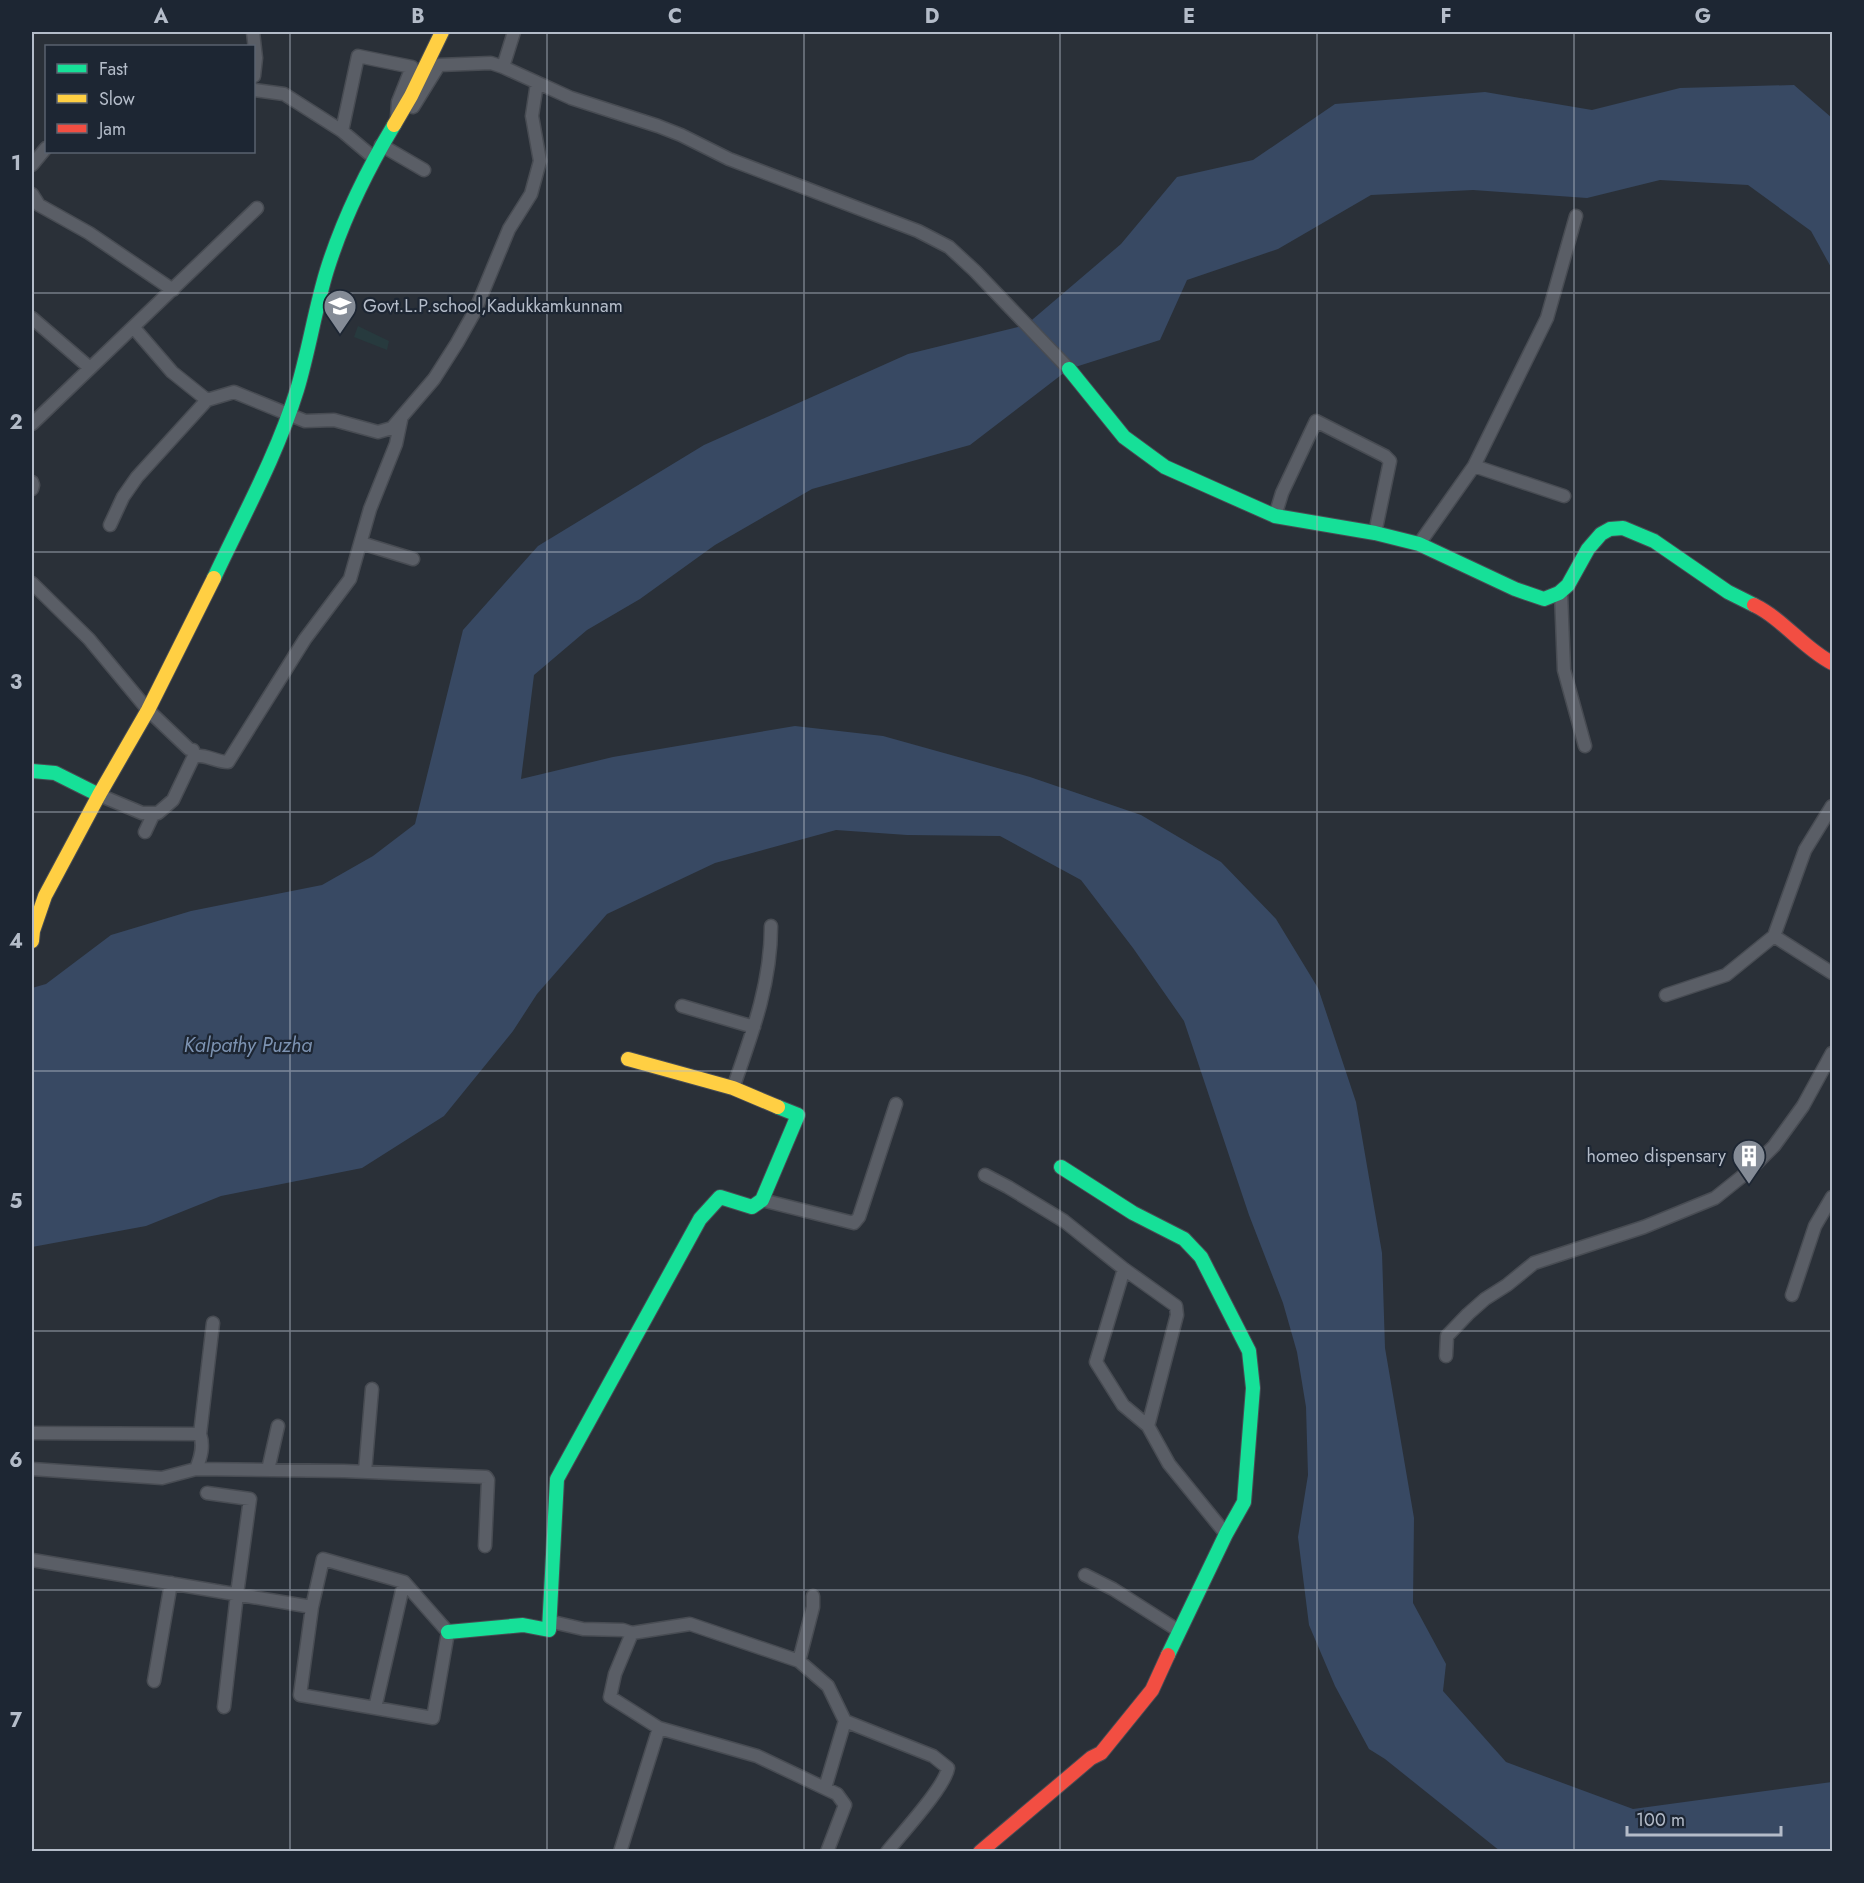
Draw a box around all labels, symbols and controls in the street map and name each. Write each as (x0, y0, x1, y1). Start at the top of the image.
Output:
text: A (153, 2, 169, 31)
text: B (411, 2, 425, 31)
text: C (668, 2, 682, 31)
text: D (925, 2, 939, 31)
text: E (1183, 2, 1195, 31)
text: F (1440, 2, 1452, 31)
text: G (1695, 2, 1711, 31)
legend (45, 45, 255, 153)
text: Fast (99, 56, 128, 82)
text: Slow (99, 86, 136, 112)
text: Jam (97, 116, 126, 142)
text: 1 (11, 149, 21, 178)
school or university icon: Govt.L.P.school,Kadukkamkunnam (322, 288, 358, 335)
place label: Govt.L.P.school,Kadukkamkunnam (363, 293, 623, 319)
text: 2 (9, 408, 23, 437)
text: 3 (10, 668, 22, 697)
text: 4 (9, 927, 23, 956)
water label: Kalpathy Puzha (184, 1031, 312, 1060)
building icon: homeo dispensary (1731, 1138, 1767, 1185)
place label: homeo dispensary (1586, 1143, 1726, 1169)
text: 5 (10, 1187, 23, 1216)
text: 6 (9, 1446, 23, 1475)
text: 7 (10, 1706, 23, 1735)
scale bar (1627, 1799, 1782, 1837)
text: 100 m (1636, 1807, 1685, 1833)

